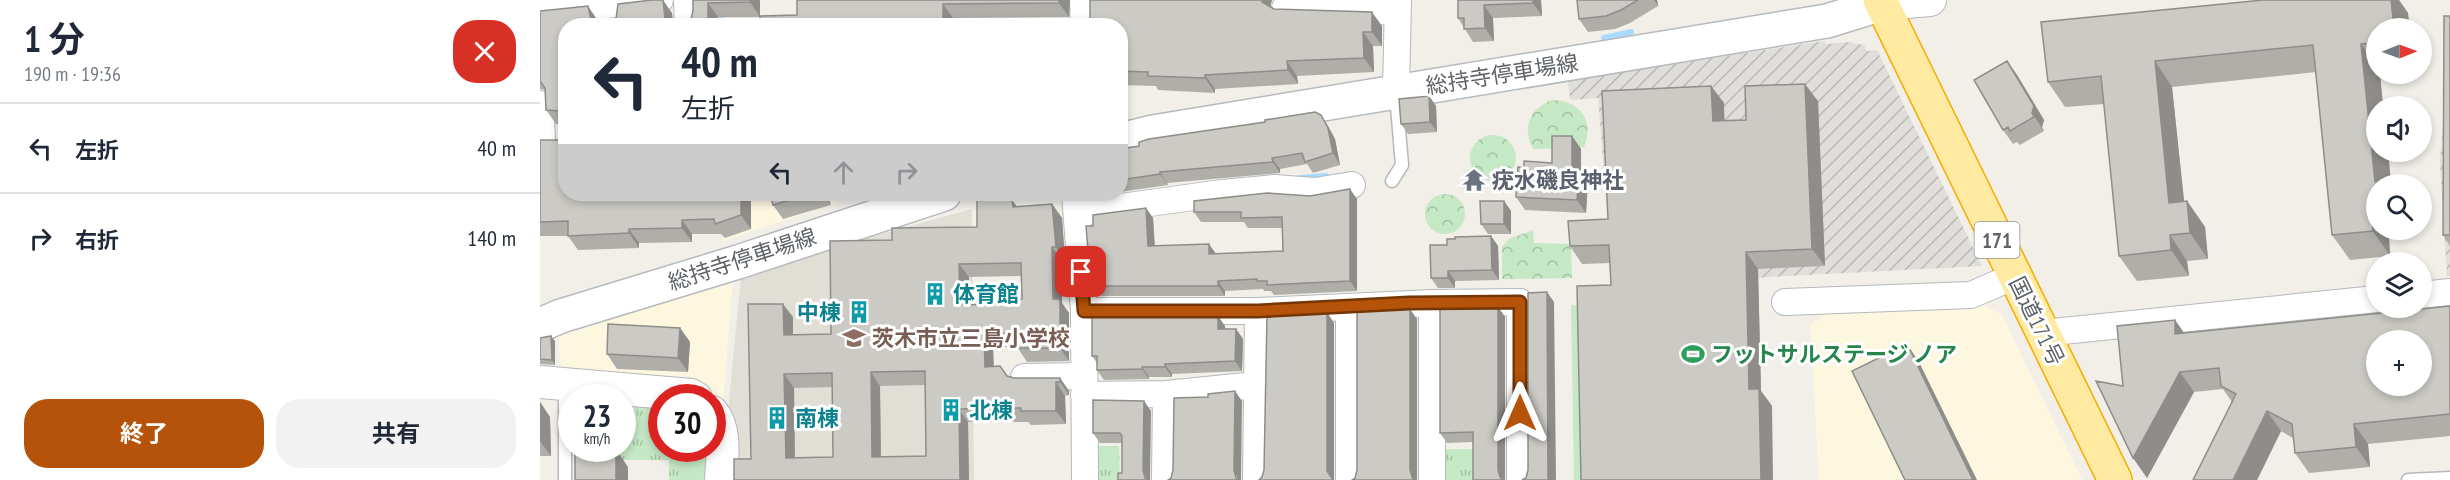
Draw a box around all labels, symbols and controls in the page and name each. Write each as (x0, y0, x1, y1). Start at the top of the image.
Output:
text: 1 分 (24, 15, 85, 62)
north arrow (2366, 18, 2432, 84)
map controls (2366, 18, 2432, 396)
button: close (453, 20, 516, 83)
text: 40 m (681, 34, 758, 89)
icon: left (582, 42, 660, 120)
street label: 総持寺停車場線 (1424, 48, 1580, 100)
text: 190 m · 19:36 (24, 61, 121, 87)
text: 左折 (681, 91, 735, 125)
button: sound (2366, 96, 2432, 162)
icon: left (24, 132, 57, 165)
text: 40 m (477, 134, 516, 162)
text: 左折 (75, 136, 119, 164)
icon: left (764, 156, 797, 189)
icon: ahead (827, 156, 860, 189)
icon: right (890, 156, 923, 189)
place label: 疣水磯良神社 (1492, 166, 1624, 194)
temple icon: 疣水磯良神社 (1461, 167, 1487, 193)
button: search (2366, 174, 2432, 240)
icon: right (24, 222, 57, 255)
street label: 総持寺停車場線 (664, 222, 820, 296)
road number: 171 (1974, 222, 2020, 258)
text: 140 m (467, 224, 516, 252)
text: 右折 (75, 226, 119, 254)
pin (1055, 246, 1106, 297)
button: layers (2366, 252, 2432, 318)
icon: arrive (1064, 255, 1097, 288)
street label: 国道171号 (2003, 272, 2071, 370)
place label: 体育館 (953, 280, 1019, 308)
building icon: 体育館 (922, 281, 948, 307)
place label: 中棟 (797, 298, 841, 326)
building icon: 中棟 (846, 299, 872, 325)
place label: 茨木市立三島小学校 (872, 324, 1070, 352)
school or university icon: 茨木市立三島小学校 (841, 325, 867, 351)
button: + (2366, 330, 2432, 396)
place label: フットサルステージ ノア (1711, 340, 1957, 368)
sports icon: フットサルステージ ノア (1680, 341, 1706, 367)
position arrow (1488, 381, 1552, 445)
speed limit sign: 30 (648, 384, 726, 462)
text: 23 (583, 396, 611, 435)
place label: 北棟 (969, 396, 1013, 424)
building icon: 北棟 (938, 397, 964, 423)
button: 終了 (24, 399, 264, 468)
button: 共有 (276, 399, 516, 468)
place label: 南棟 (795, 404, 839, 432)
building icon: 南棟 (764, 405, 790, 431)
text: km/h (584, 429, 610, 448)

